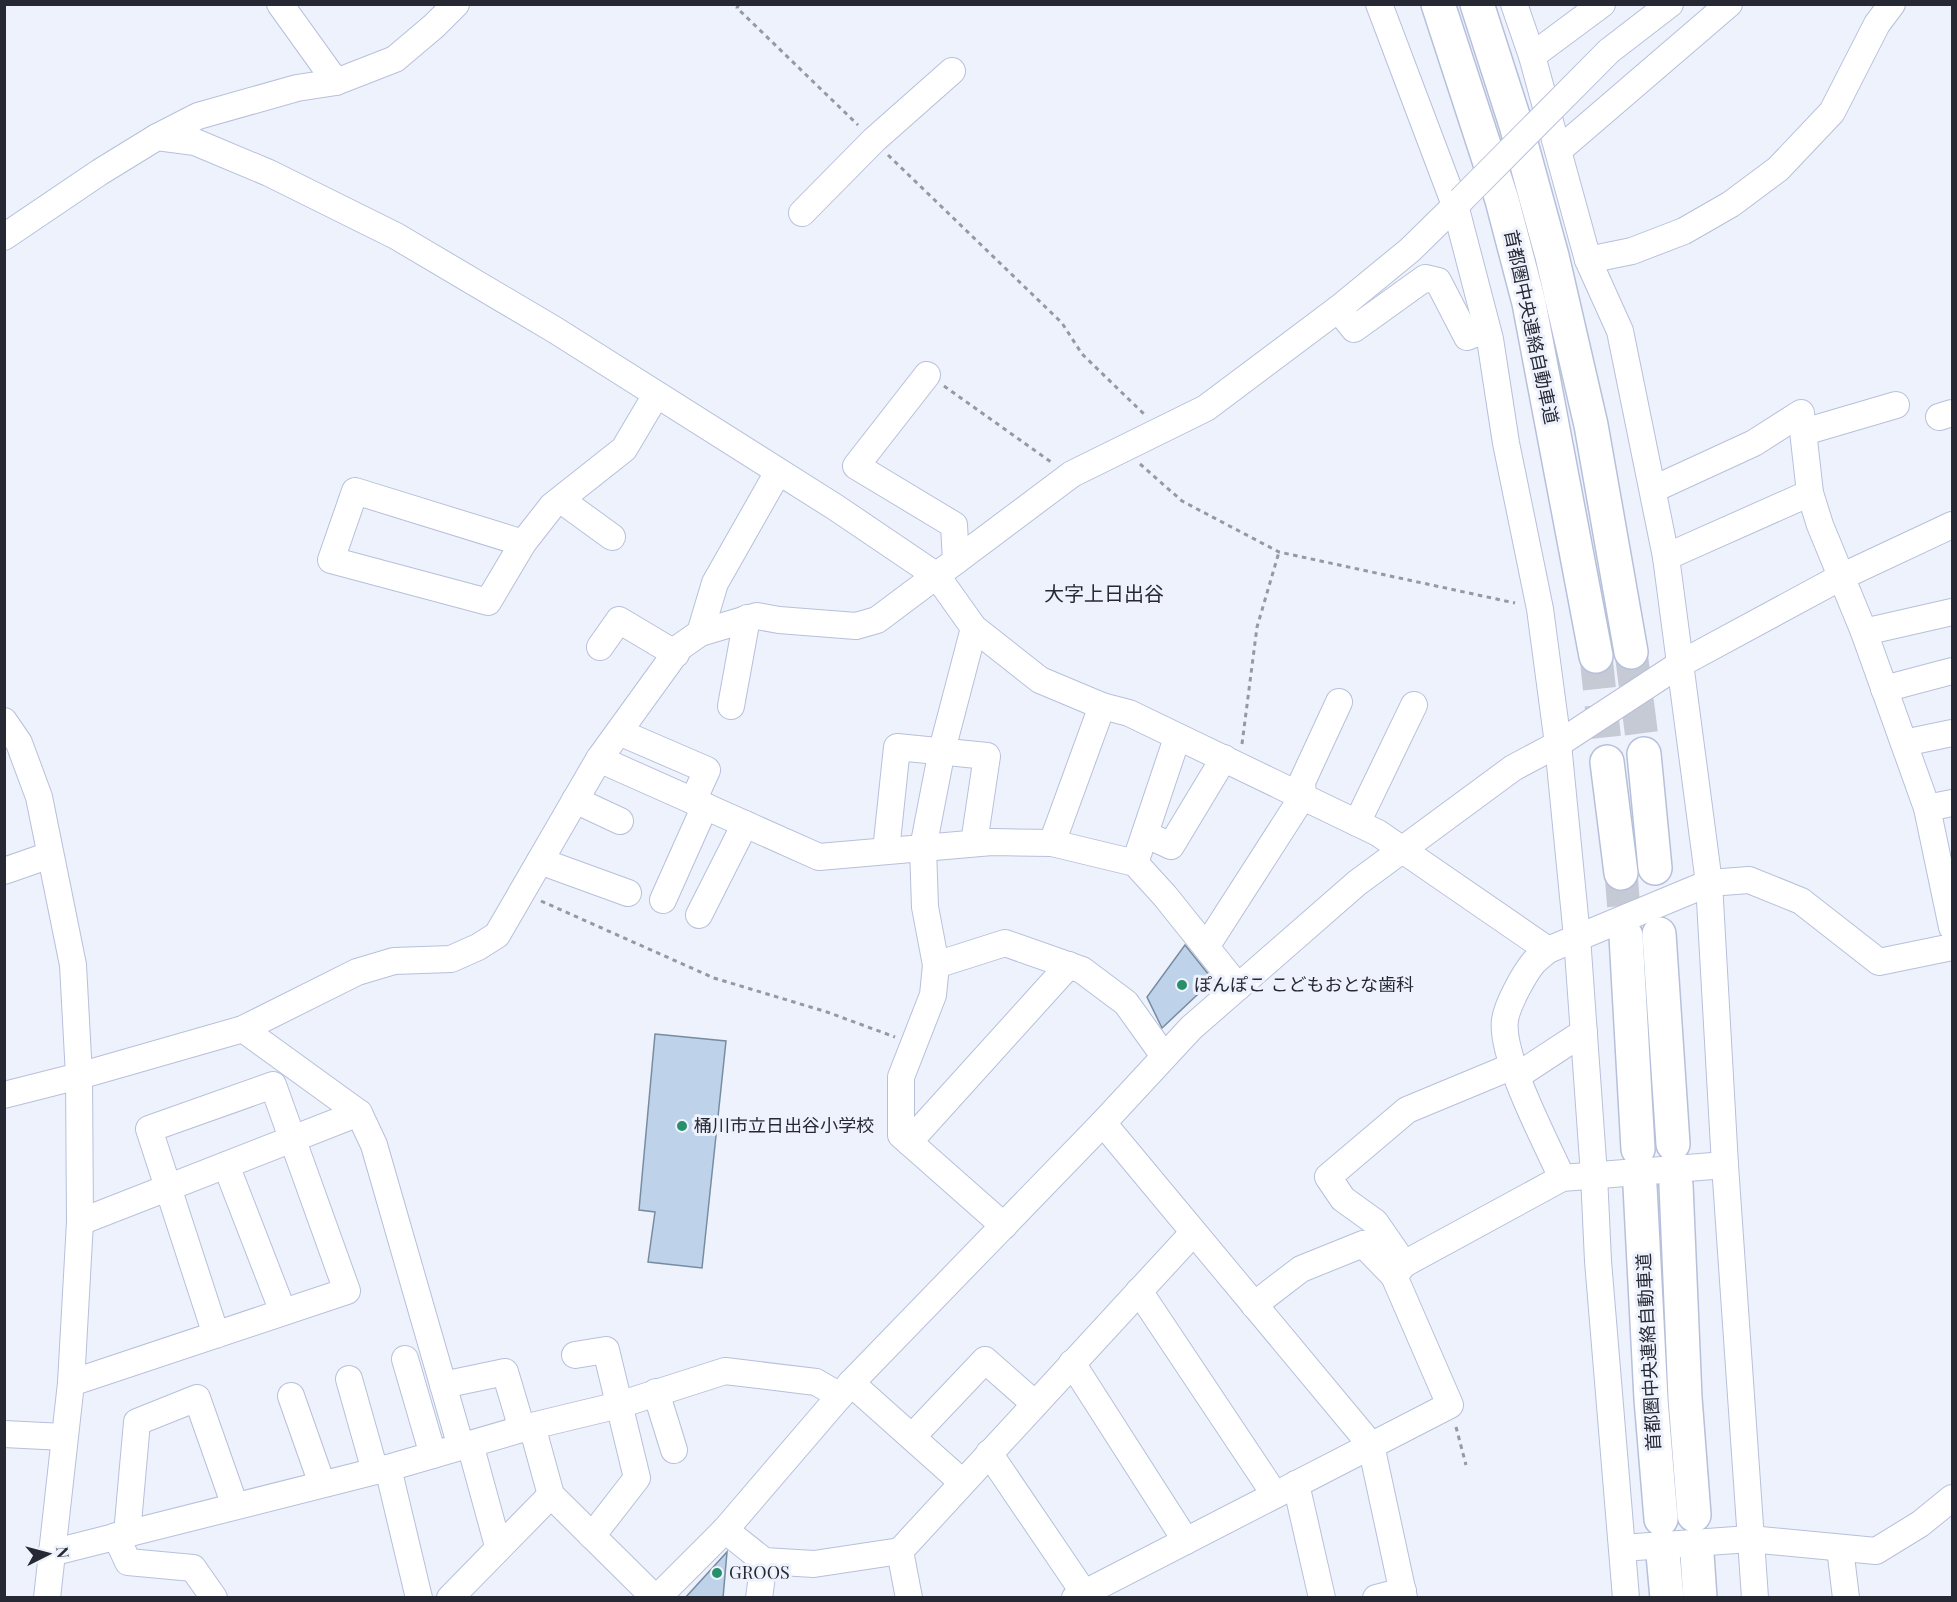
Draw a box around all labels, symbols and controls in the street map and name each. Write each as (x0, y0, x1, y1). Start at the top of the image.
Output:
street label: 首都圏中央連絡自動車道 (1500, 227, 1564, 426)
district label: 大字上日出谷 (1044, 579, 1164, 606)
place label: ぽんぽこ こどもおとな歯科 (1194, 972, 1414, 996)
marker: ぽんぽこ こどもおとな歯科 (1175, 978, 1189, 992)
place label: 桶川市立日出谷小学校 (694, 1113, 874, 1137)
marker: 桶川市立日出谷小学校 (675, 1119, 689, 1133)
street label: 首都圏中央連絡自動車道 (1631, 1253, 1665, 1452)
north arrow (18, 1524, 78, 1584)
text: N (52, 1546, 75, 1560)
place label: GROOS (729, 1560, 790, 1584)
marker: GROOS (710, 1566, 724, 1580)

